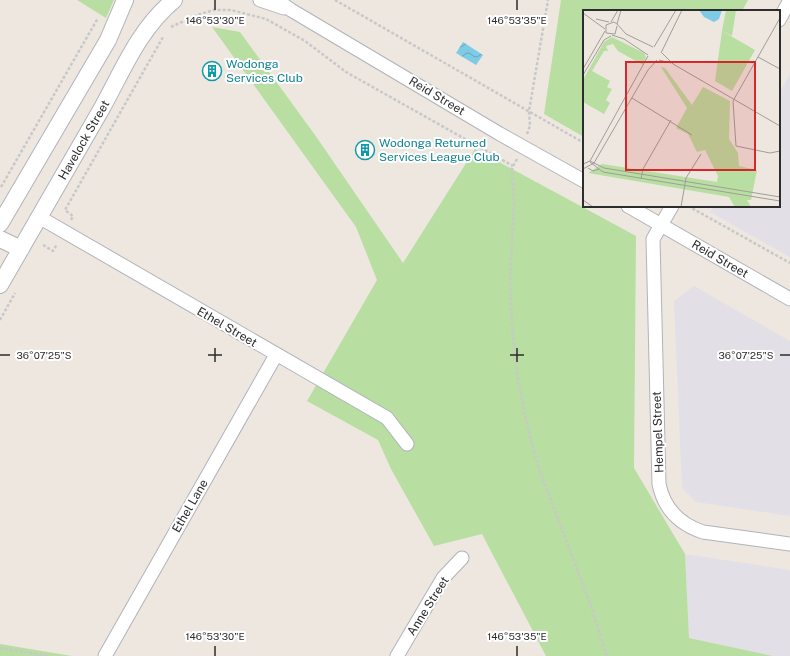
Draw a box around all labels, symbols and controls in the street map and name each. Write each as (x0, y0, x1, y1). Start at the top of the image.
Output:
inset map (583, 10, 780, 207)
text: 146°53'30"E (185, 14, 245, 26)
text: 146°53'35"E (487, 14, 547, 26)
place label: Wodonga Services Club (226, 57, 303, 85)
building icon: Wodonga Services Club (201, 60, 223, 82)
street label: Reid Street (406, 74, 468, 118)
street label: Havelock Street (56, 97, 113, 182)
place label: Wodonga Returned Services League Club (379, 136, 500, 164)
building icon: Wodonga Returned Services League Club (354, 139, 376, 161)
street label: Reid Street (689, 237, 751, 281)
street label: Ethel Street (194, 304, 260, 350)
text: 36°07'25"S (17, 349, 72, 361)
text: 36°07'25"S (719, 349, 774, 361)
street label: Hempel Street (650, 391, 666, 473)
street label: Ethel Lane (169, 477, 211, 535)
street label: Anne Street (404, 574, 452, 638)
text: 146°53'30"E (185, 630, 245, 642)
text: 146°53'35"E (487, 630, 547, 642)

